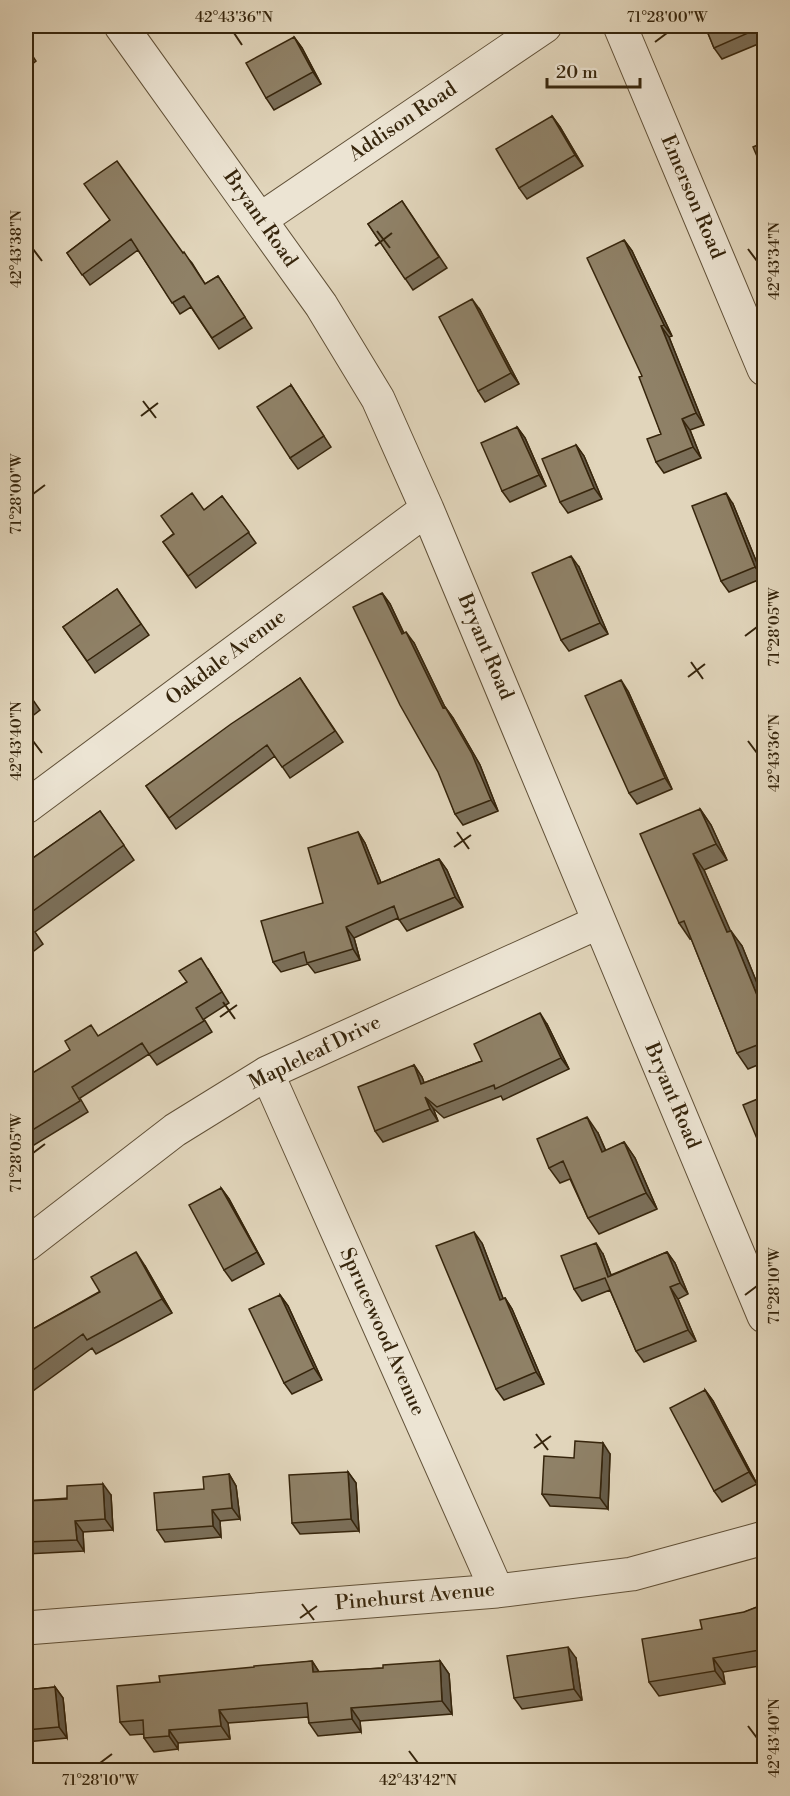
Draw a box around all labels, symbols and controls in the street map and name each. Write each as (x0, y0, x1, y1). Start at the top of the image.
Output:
text: 42°43'36"N (195, 8, 273, 27)
text: 71°28'00"W (627, 8, 708, 27)
scale bar (547, 51, 640, 89)
text: 20 m (556, 61, 598, 84)
street label: Addison Road (343, 76, 462, 168)
street label: Emerson Road (655, 131, 730, 263)
street label: Bryant Road (217, 165, 303, 273)
text: 42°43'38"N (7, 210, 26, 288)
text: 42°43'34"N (765, 222, 784, 300)
text: 71°28'00"W (7, 453, 26, 534)
text: 71°28'05"W (765, 587, 784, 666)
street label: Bryant Road (451, 589, 519, 704)
street label: Oakdale Avenue (161, 605, 291, 711)
text: 42°43'40"N (7, 701, 26, 781)
text: 42°43'36"N (765, 714, 784, 792)
street label: Mapleleaf Drive (245, 1010, 385, 1096)
street label: Bryant Road (638, 1038, 706, 1153)
text: 71°28'05"W (7, 1113, 26, 1192)
street label: Sprucewood Avenue (334, 1244, 430, 1420)
text: 71°28'10"W (765, 1247, 784, 1324)
street label: Pinehurst Avenue (334, 1578, 496, 1616)
text: 42°43'40"N (765, 1698, 784, 1778)
text: 71°28'10"W (62, 1771, 139, 1790)
text: 42°43'42"N (379, 1771, 457, 1790)

